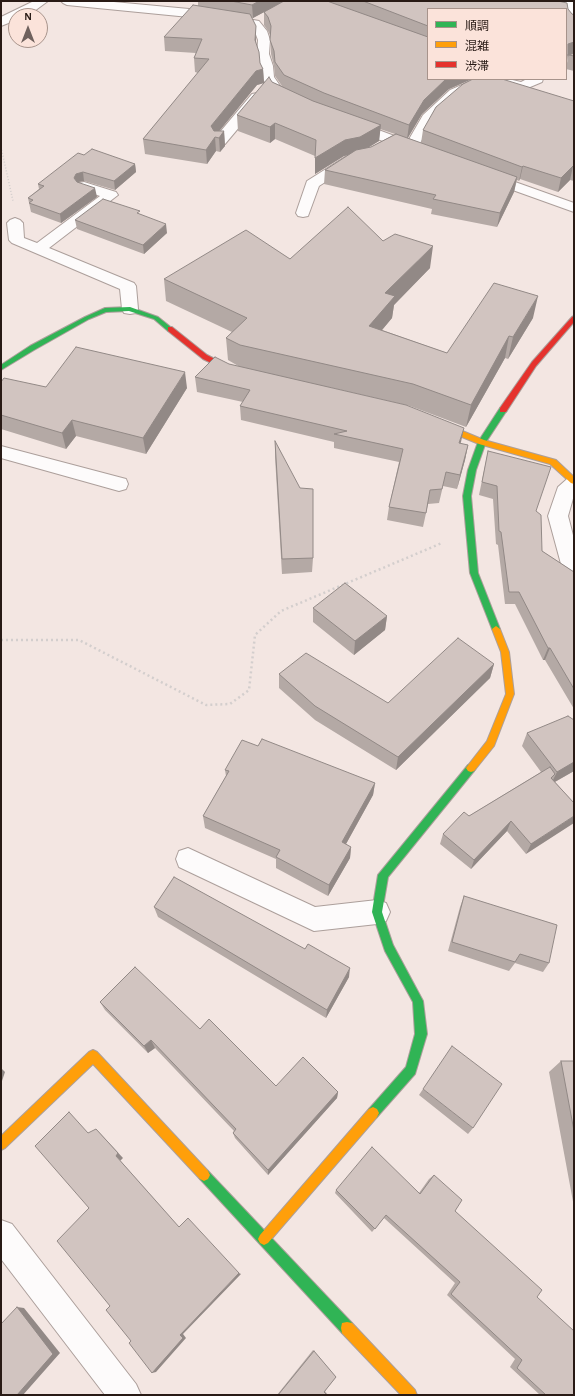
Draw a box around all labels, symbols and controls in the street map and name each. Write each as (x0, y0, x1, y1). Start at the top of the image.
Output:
north arrow (8, 8, 48, 48)
legend (427, 8, 567, 80)
text: N (24, 11, 32, 22)
text: 順調 (465, 20, 489, 32)
text: 混雑 (465, 40, 489, 52)
text: 渋滞 (465, 60, 489, 72)

